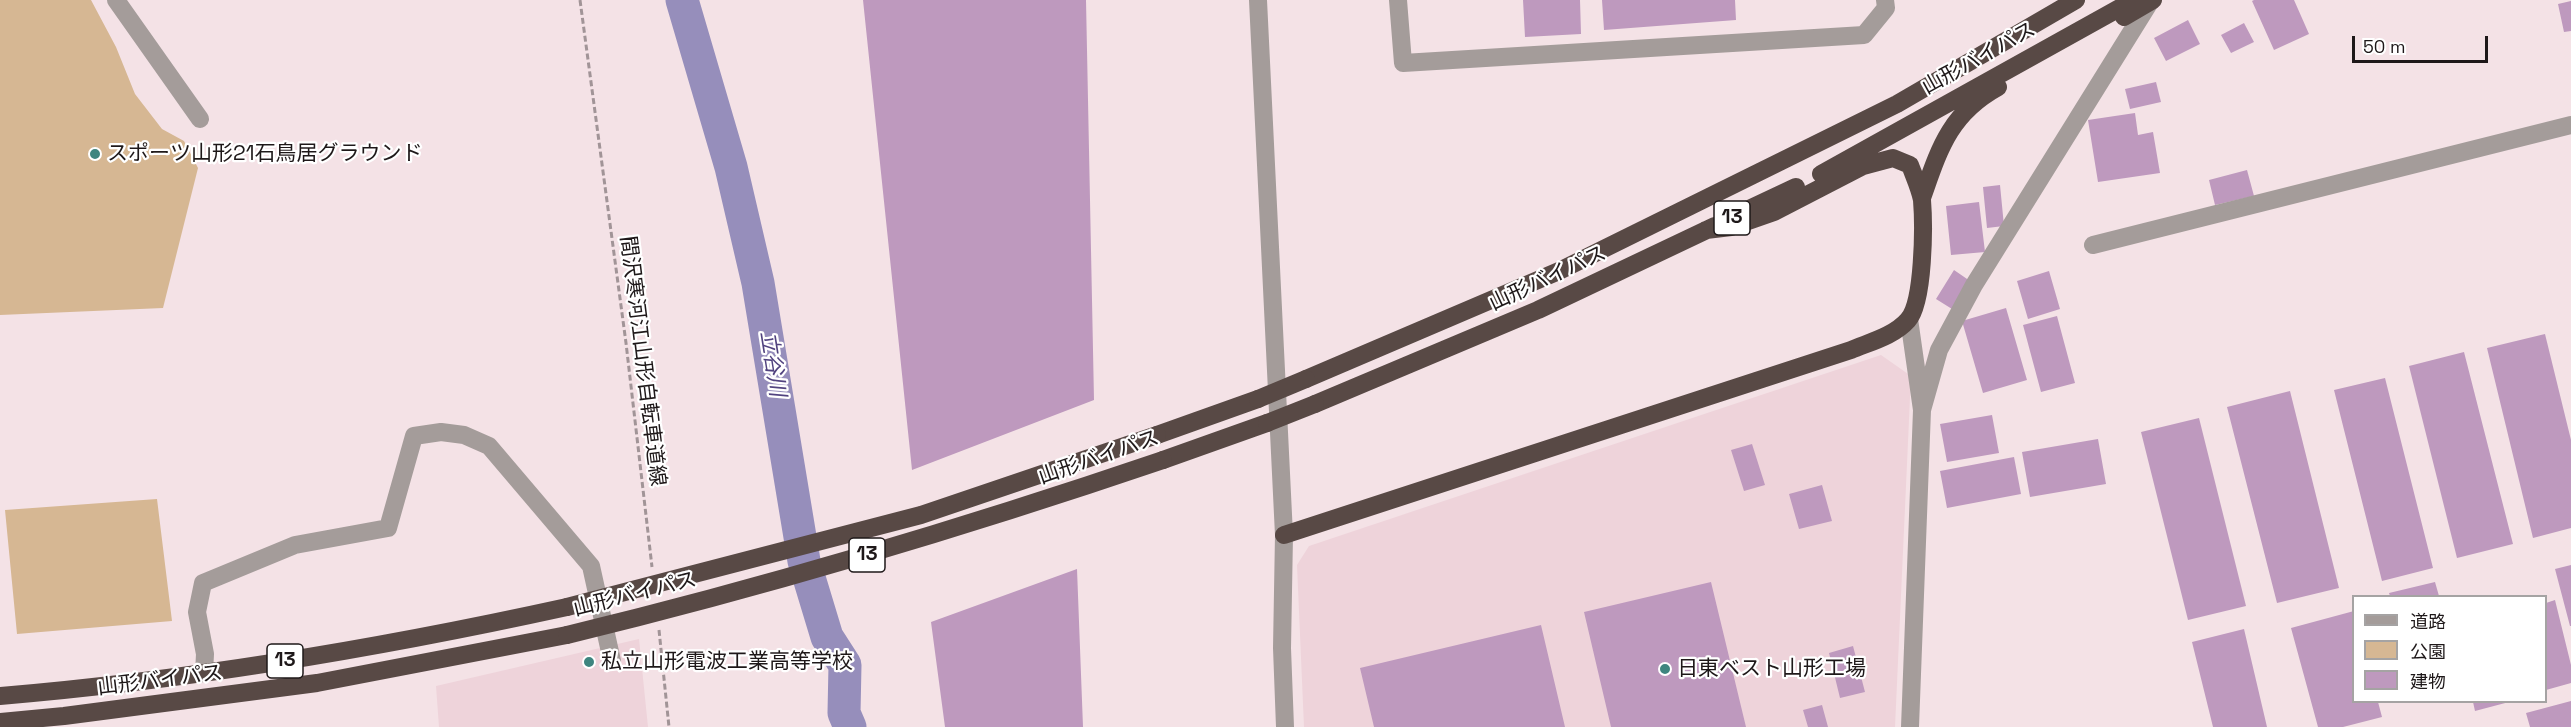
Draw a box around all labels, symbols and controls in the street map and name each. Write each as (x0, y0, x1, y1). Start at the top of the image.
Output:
street label: 山形バイパス (1918, 17, 2040, 101)
scale bar (2355, 24, 2492, 62)
text: 50 m (2363, 35, 2405, 58)
place label: スポーツ山形21石鳥居グラウンド (107, 141, 422, 167)
marker: スポーツ山形21石鳥居グラウンド (88, 147, 102, 161)
road number: 13 (1714, 201, 1750, 235)
street label: 間沢寒河江山形自転車道線 (614, 234, 670, 488)
street label: 山形バイパス (1486, 241, 1610, 317)
water label: 立谷川 (754, 329, 790, 399)
street label: 山形バイパス (1035, 426, 1163, 490)
road number: 13 (849, 538, 885, 572)
street label: 山形バイパス (571, 568, 699, 622)
legend (2352, 595, 2547, 703)
text: 道路 (2410, 610, 2446, 633)
text: 公園 (2410, 640, 2446, 663)
road number: 13 (267, 644, 303, 678)
place label: 私立山形電波工業高等学校 (601, 649, 853, 675)
marker: 私立山形電波工業高等学校 (582, 655, 596, 669)
place label: 日東ベスト山形工場 (1677, 656, 1866, 682)
street label: 山形バイパス (96, 661, 224, 701)
marker: 日東ベスト山形工場 (1658, 662, 1672, 676)
text: 建物 (2410, 670, 2446, 693)

